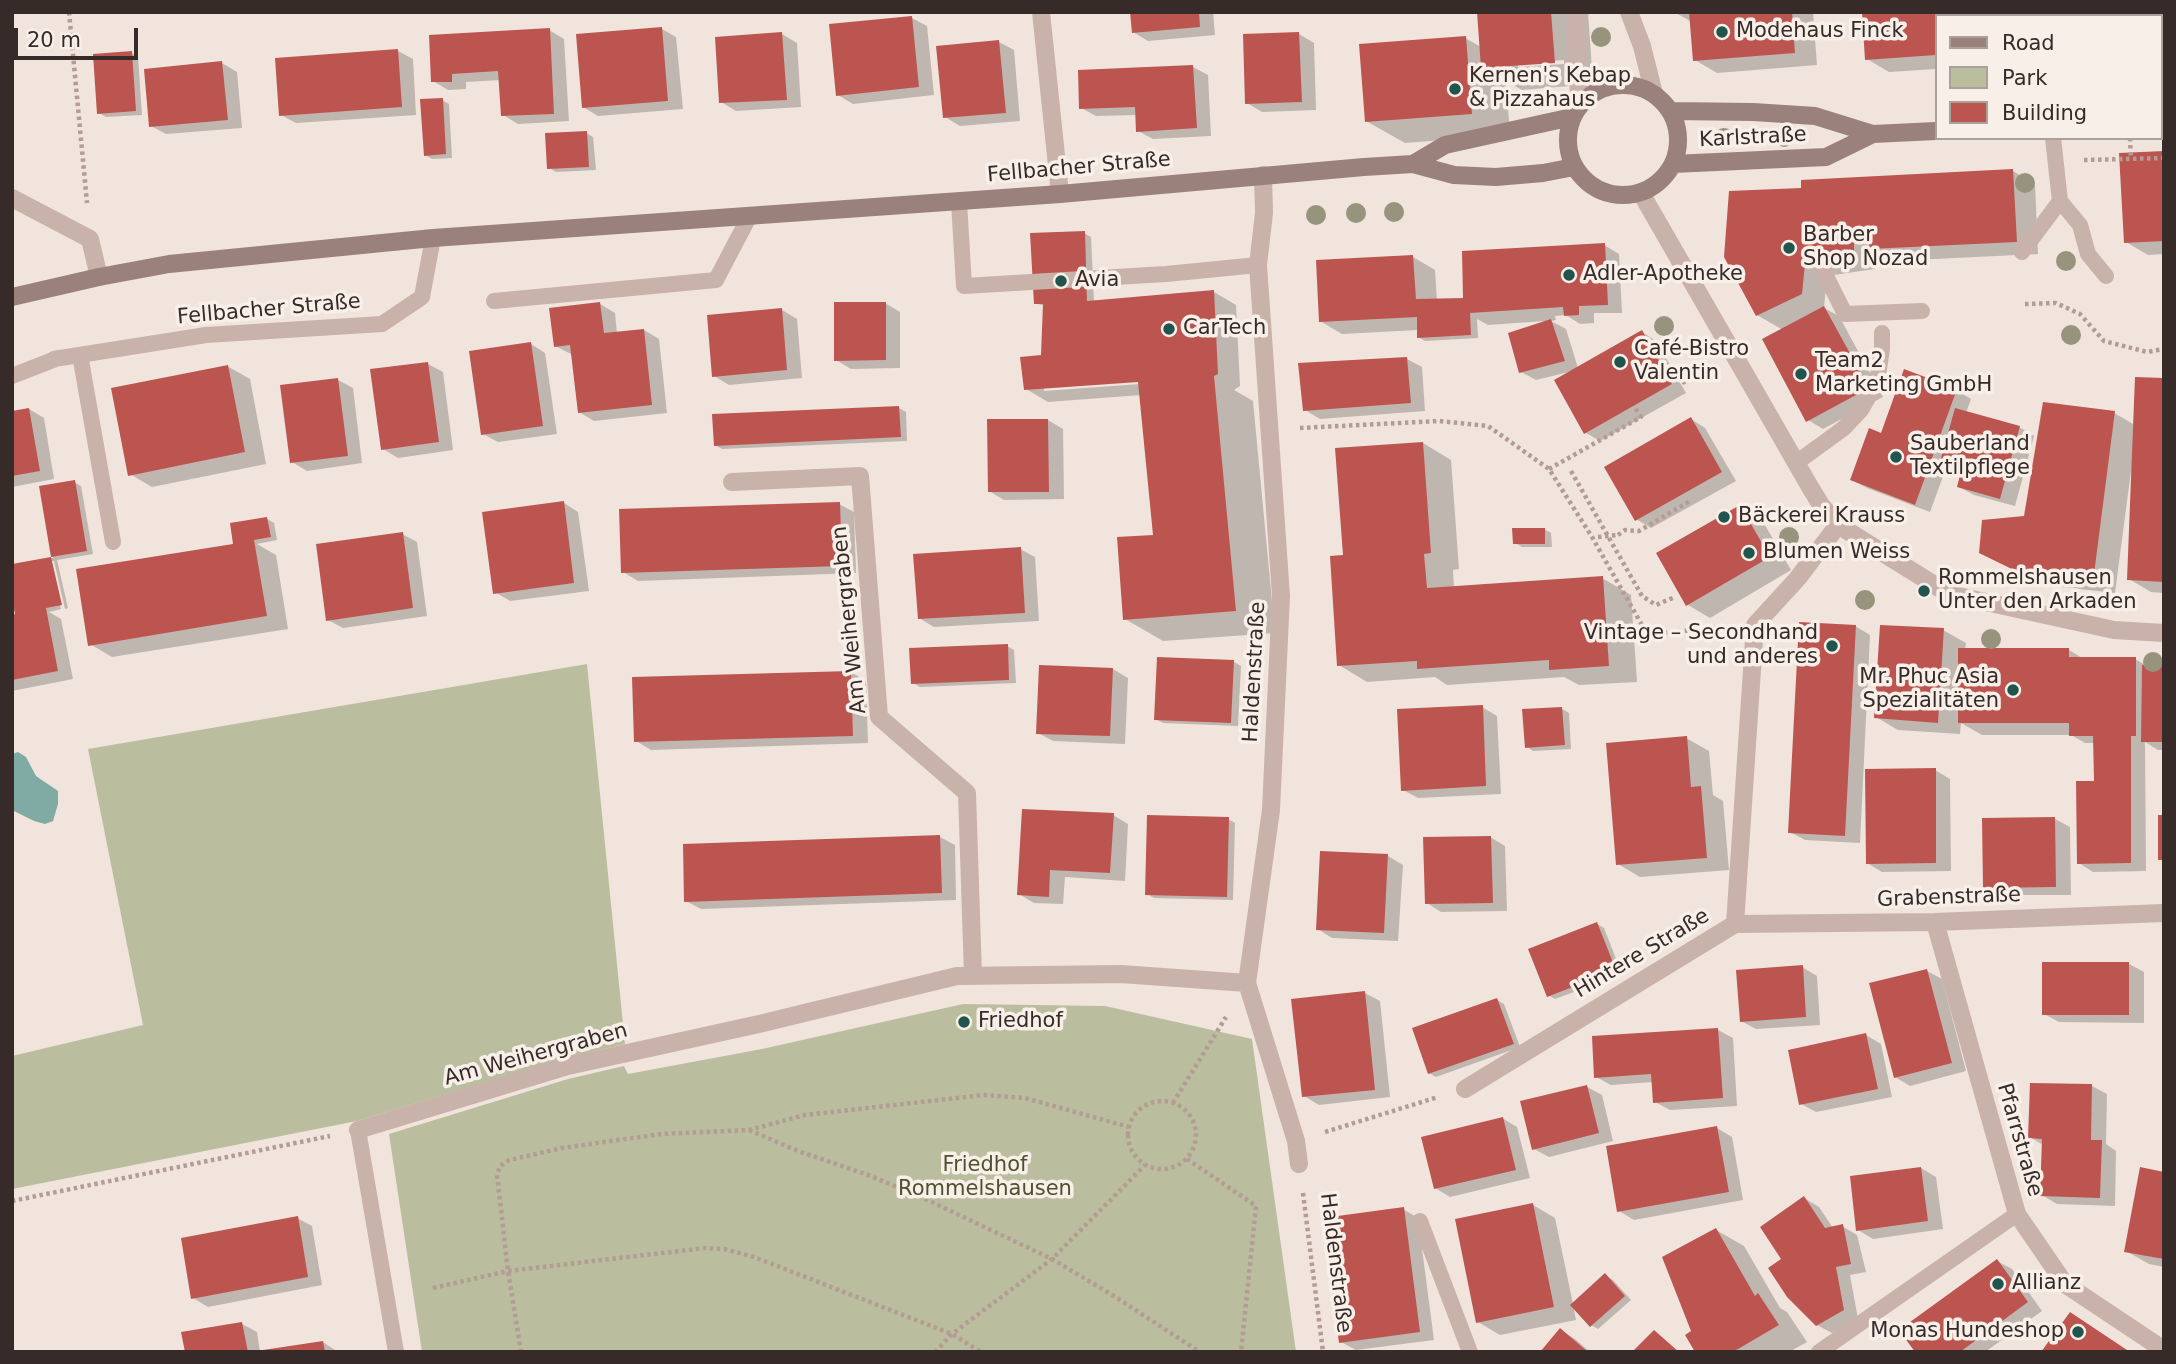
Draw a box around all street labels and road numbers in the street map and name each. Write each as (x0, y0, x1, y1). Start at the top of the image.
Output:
street label: Karlstraße (1699, 123, 1807, 153)
street label: Fellbacher Straße (986, 147, 1172, 189)
street label: Fellbacher Straße (176, 289, 362, 331)
street label: Am Weihergraben (828, 525, 872, 715)
street label: Haldenstraße (1239, 601, 1271, 743)
street label: Grabenstraße (1877, 883, 2021, 913)
street label: Hintere Straße (1570, 904, 1714, 1004)
street label: Am Weihergraben (442, 1018, 630, 1092)
street label: Pfarrstraße (1991, 1080, 2047, 1200)
street label: Haldenstraße (1314, 1192, 1356, 1334)

